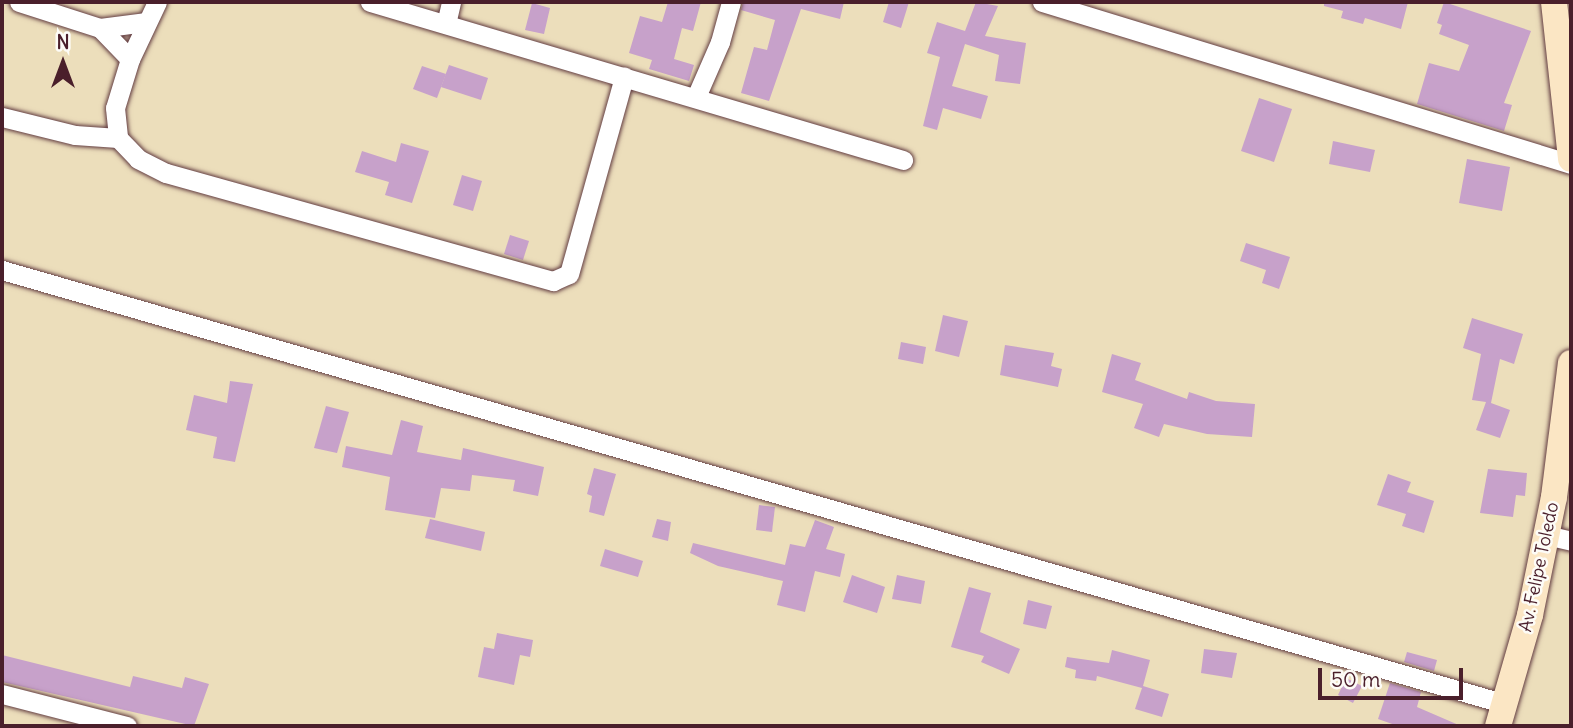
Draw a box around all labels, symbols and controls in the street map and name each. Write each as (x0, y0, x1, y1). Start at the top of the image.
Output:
north arrow (28, 28, 98, 98)
text: N (56, 30, 70, 54)
street label: Av. Felipe Toledo (1515, 500, 1563, 634)
scale bar (1321, 654, 1466, 698)
text: 50 m (1331, 666, 1380, 693)

